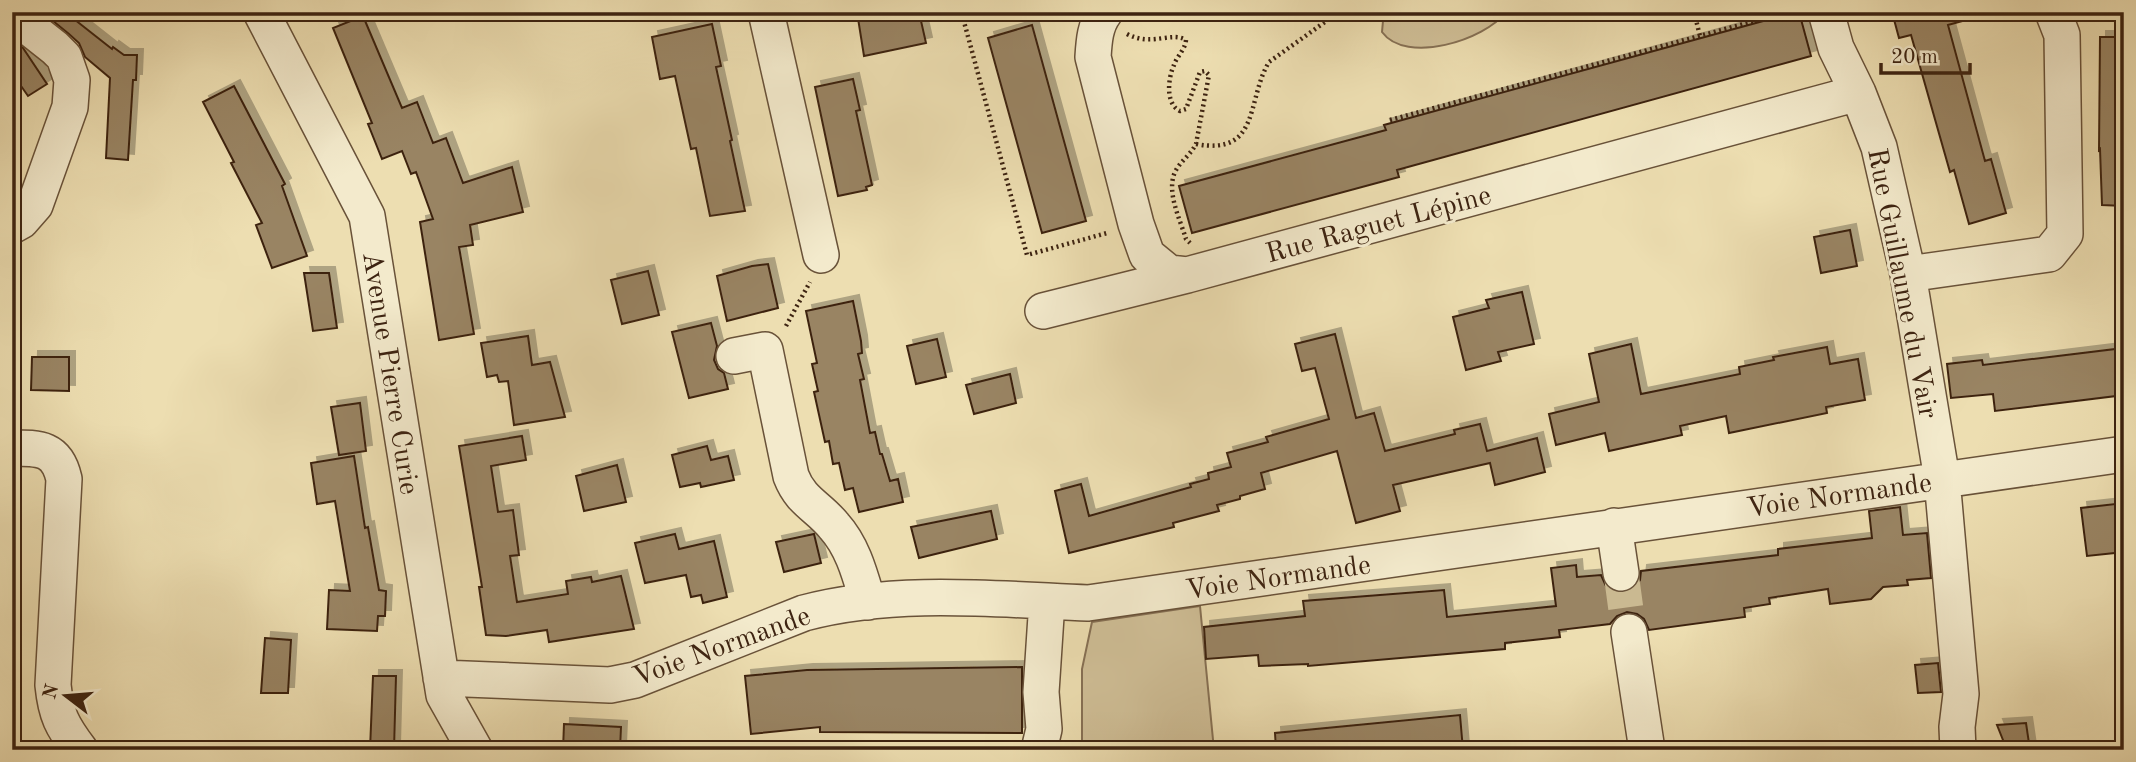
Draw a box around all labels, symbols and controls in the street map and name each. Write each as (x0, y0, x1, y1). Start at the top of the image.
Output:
scale bar (1881, 32, 1970, 76)
text: 20 m (1891, 47, 1938, 68)
street label: Rue Guillaume du Vair (1861, 146, 1941, 421)
street label: Rue Raguet Lépine (1263, 182, 1494, 269)
street label: Avenue Pierre Curie (356, 250, 422, 497)
street label: Voie Normande (1745, 470, 1934, 524)
street label: Voie Normande (1184, 552, 1373, 606)
street label: Voie Normande (630, 603, 815, 693)
north arrow (32, 660, 102, 730)
text: N (41, 682, 63, 702)

